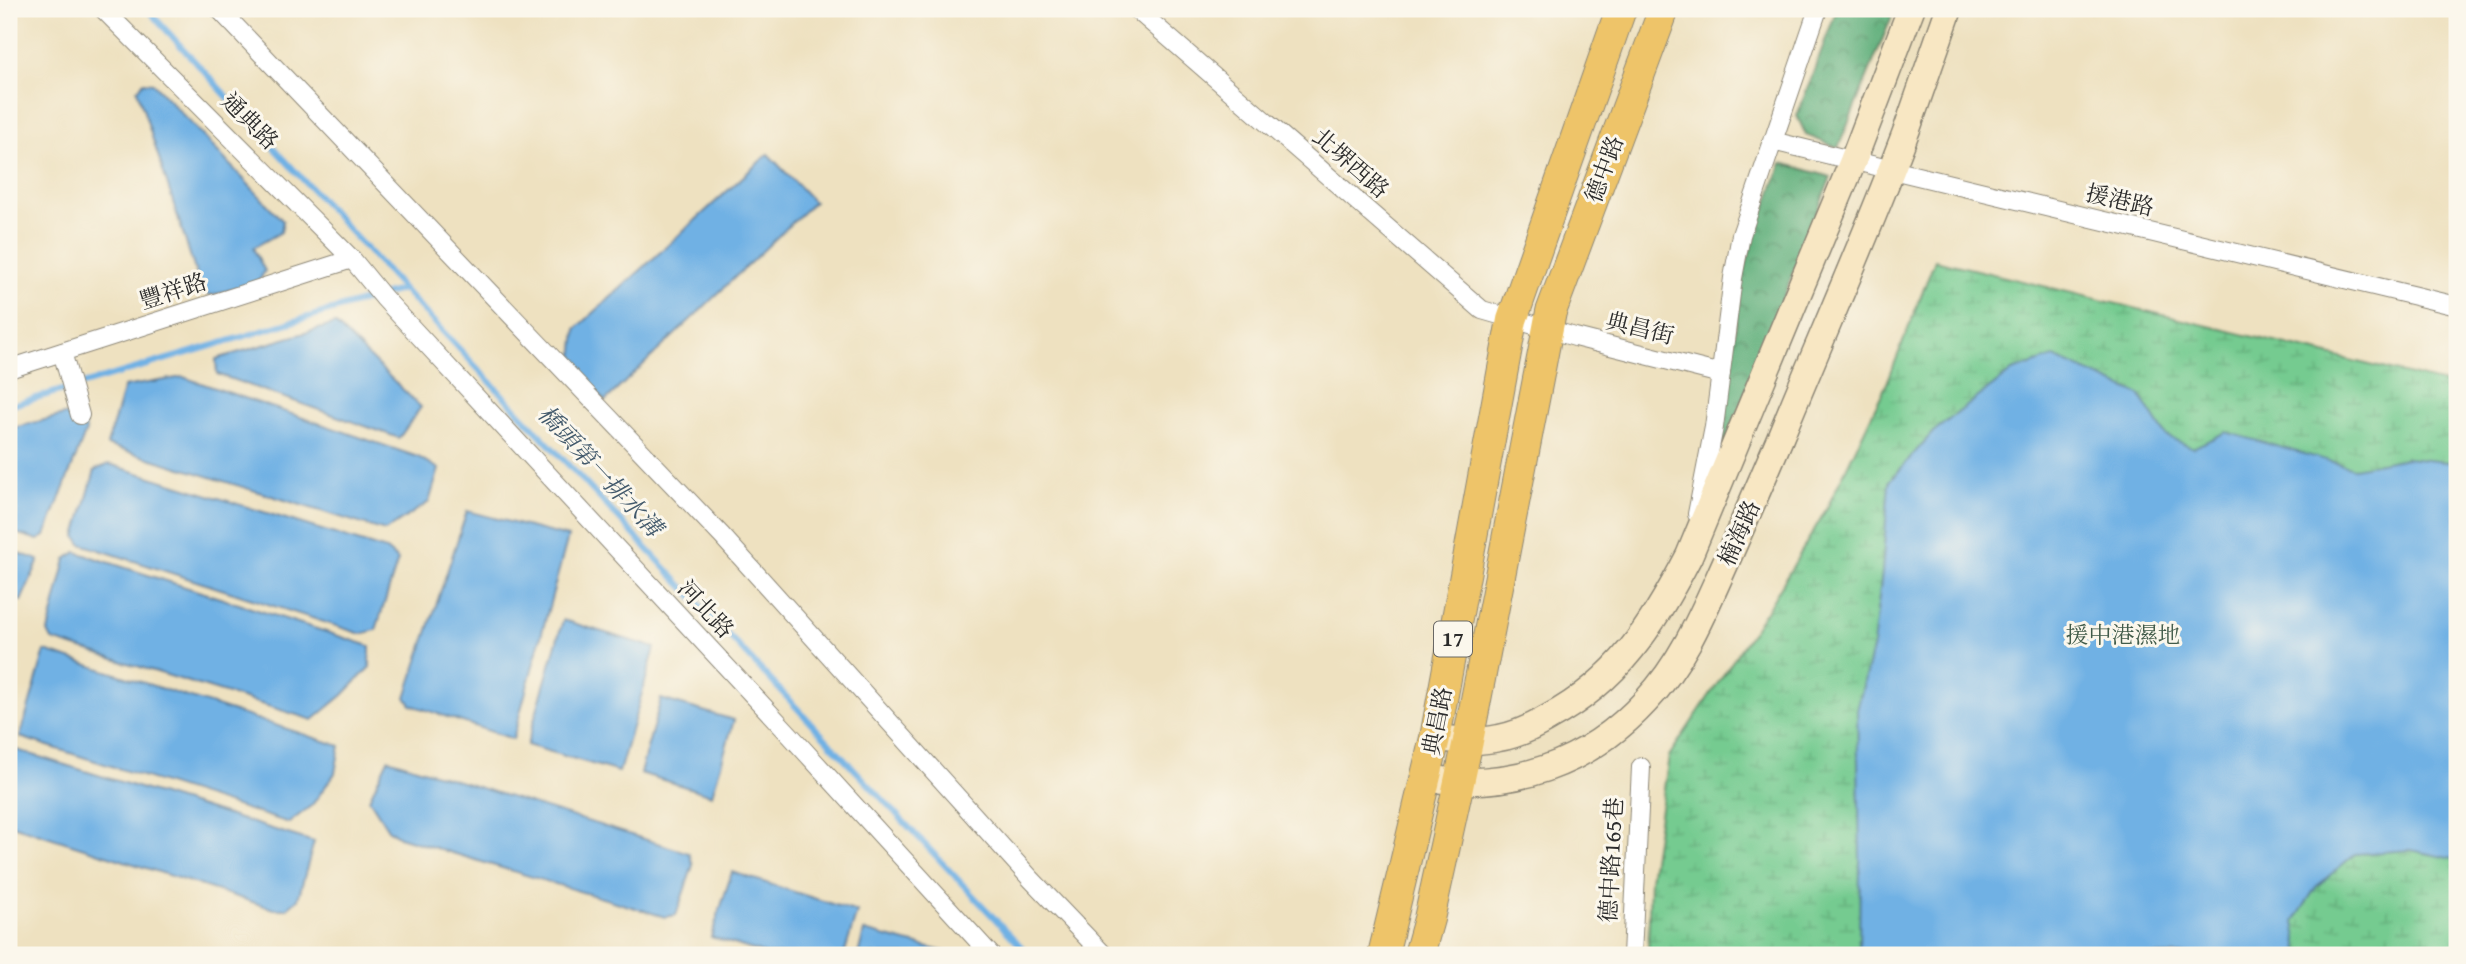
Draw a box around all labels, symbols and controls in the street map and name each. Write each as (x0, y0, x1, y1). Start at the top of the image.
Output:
street label: 通典路 (214, 85, 286, 157)
street label: 北堺西路 (1306, 120, 1397, 205)
street label: 德中路 (1576, 131, 1631, 207)
street label: 援港路 (2083, 176, 2157, 223)
street label: 豐祥路 (135, 264, 211, 317)
street label: 典昌街 (1603, 303, 1678, 352)
water label: 橋頭第一排水溝 (530, 397, 673, 547)
street label: 楠海路 (1709, 495, 1768, 571)
street label: 河北路 (671, 572, 742, 645)
park label: 援中港濕地 (2066, 618, 2181, 651)
road number: 17 (1434, 622, 1472, 656)
street label: 典昌路 (1414, 684, 1459, 758)
street label: 德中路165巷 (1591, 797, 1630, 923)

